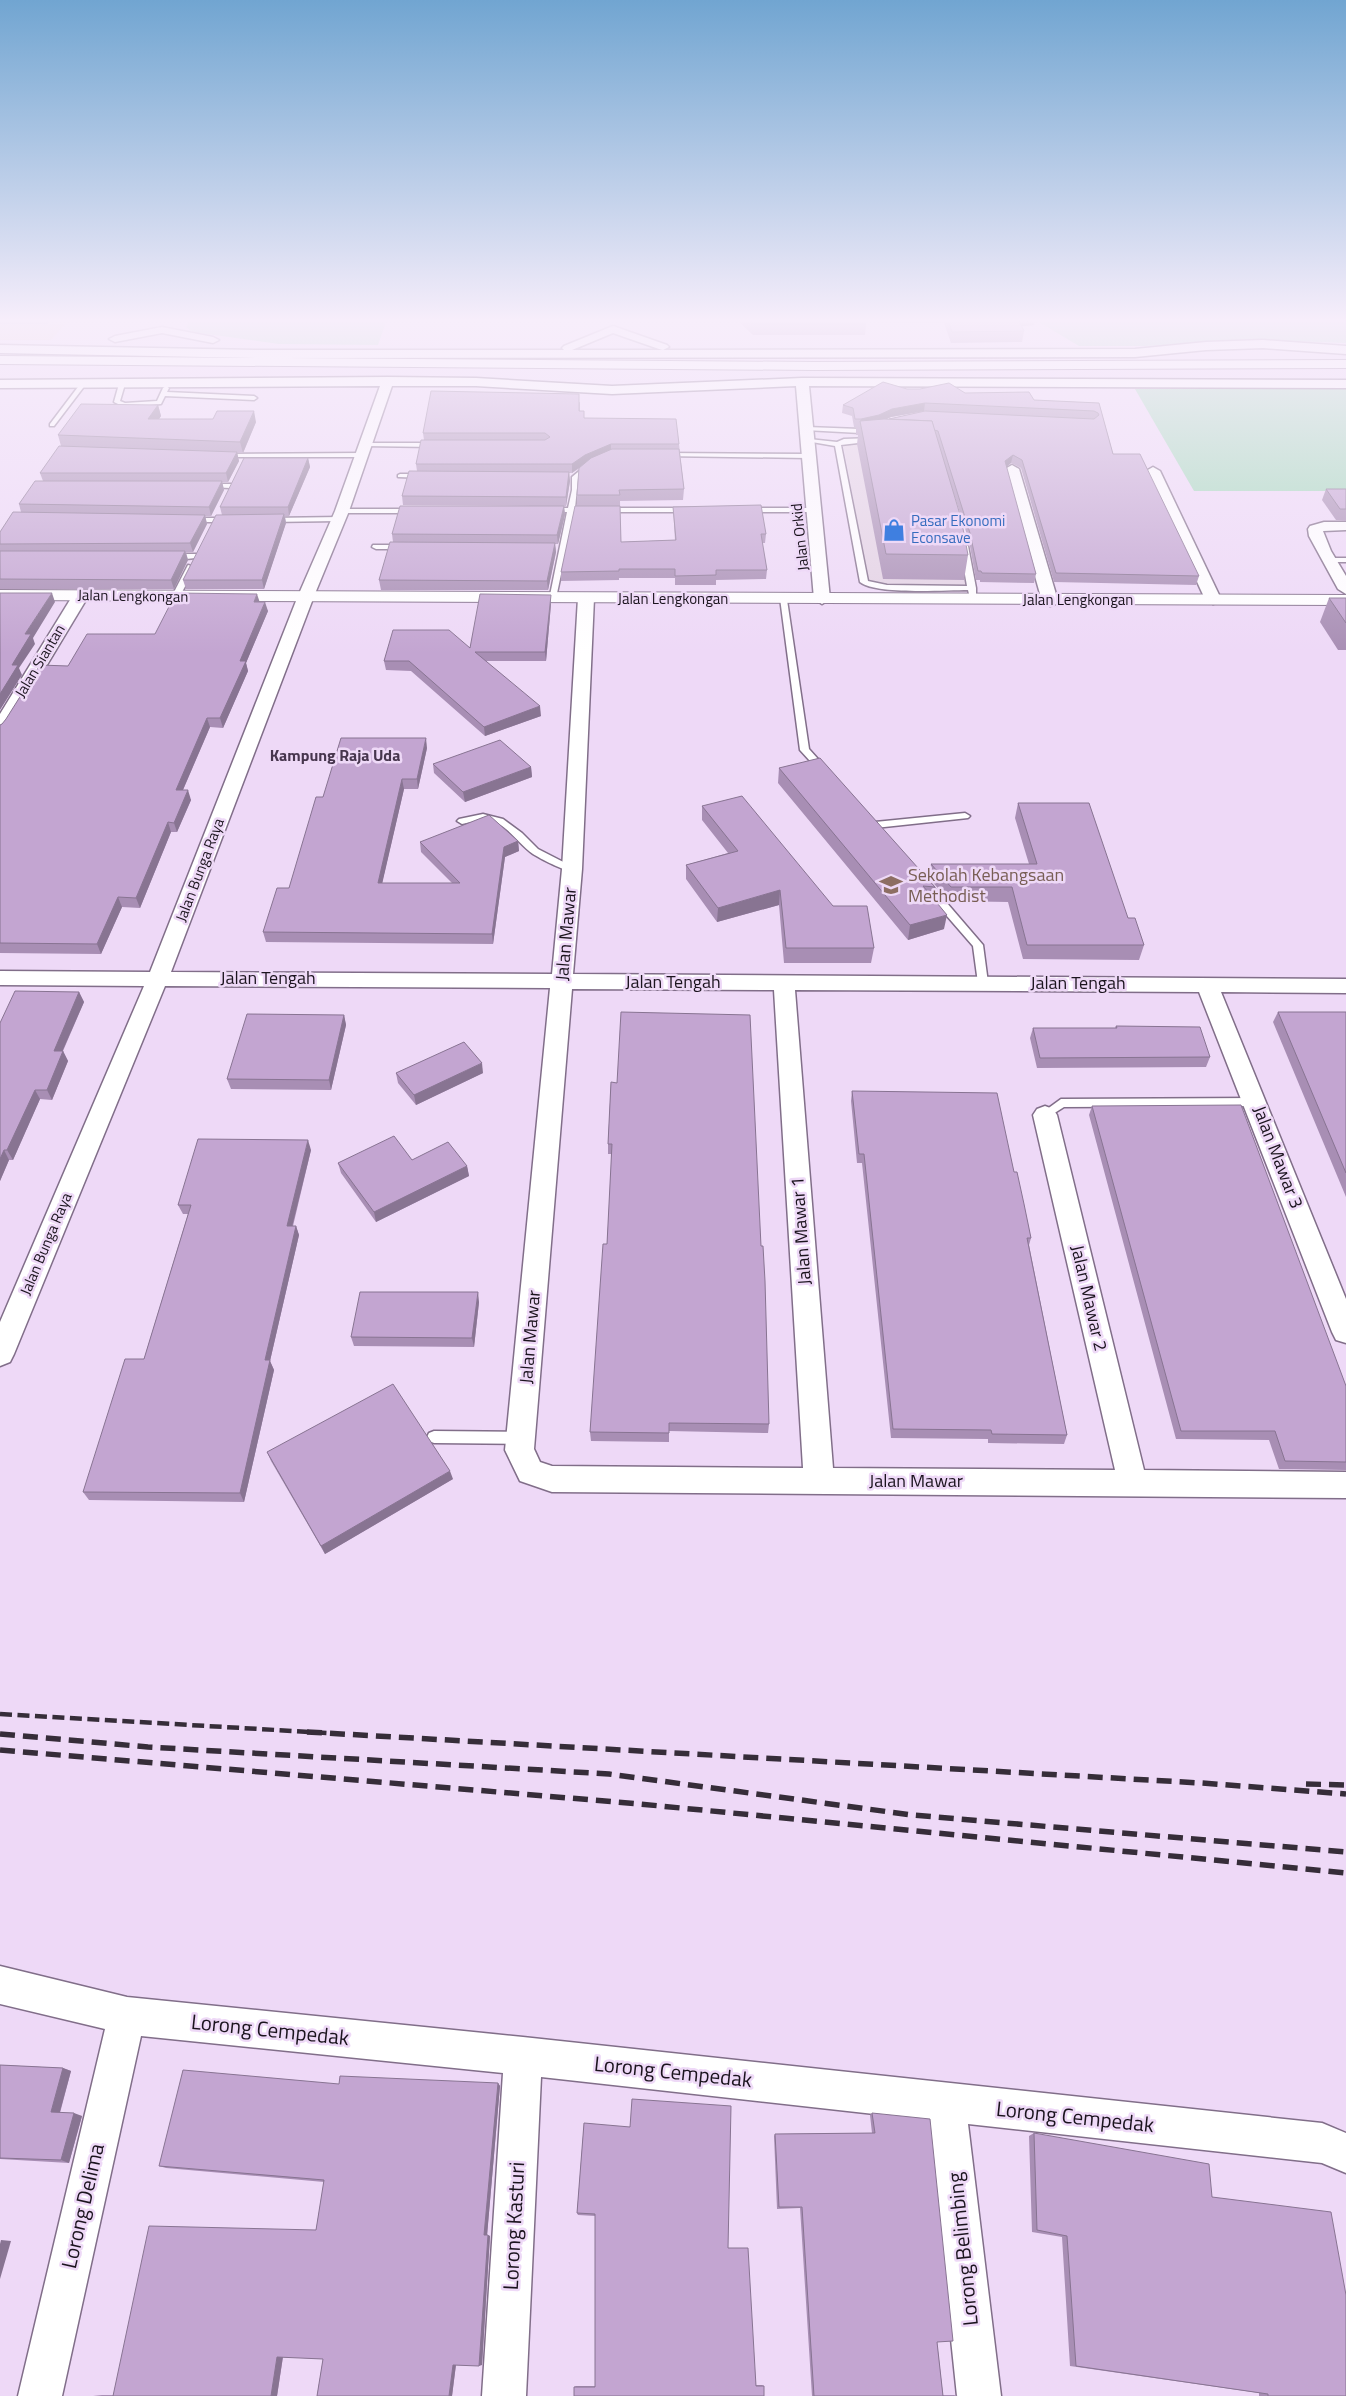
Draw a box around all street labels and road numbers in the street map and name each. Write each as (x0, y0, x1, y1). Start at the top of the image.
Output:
street label: Jalan Orkid (785, 502, 814, 572)
street label: Jalan Lengkongan (77, 583, 189, 608)
street label: Jalan Lengkongan (618, 587, 728, 610)
street label: Jalan Lengkongan (1023, 588, 1133, 611)
street label: Jalan Siantan (9, 620, 71, 702)
street label: Jalan Bunga Raya (169, 814, 230, 925)
street label: Jalan Mawar (548, 886, 583, 982)
street label: Jalan Tengah (220, 964, 316, 991)
street label: Jalan Tengah (625, 968, 721, 995)
street label: Jalan Tengah (1030, 969, 1126, 996)
street label: Jalan Mawar 3 (1246, 1102, 1310, 1212)
street label: Jalan Mawar 1 (783, 1176, 818, 1286)
street label: Jalan Bunga Raya (14, 1189, 78, 1299)
street label: Jalan Mawar 2 (1064, 1242, 1115, 1354)
street label: Jalan Mawar (512, 1289, 547, 1385)
street label: Jalan Mawar (869, 1467, 963, 1494)
street label: Lorong Cempedak (190, 2005, 351, 2053)
street label: Lorong Cempedak (593, 2047, 754, 2095)
street label: Lorong Cempedak (995, 2092, 1156, 2140)
street label: Lorong Delima (52, 2140, 112, 2272)
street label: Lorong Kasturi (494, 2161, 532, 2291)
street label: Lorong Belimbing (938, 2171, 986, 2327)

